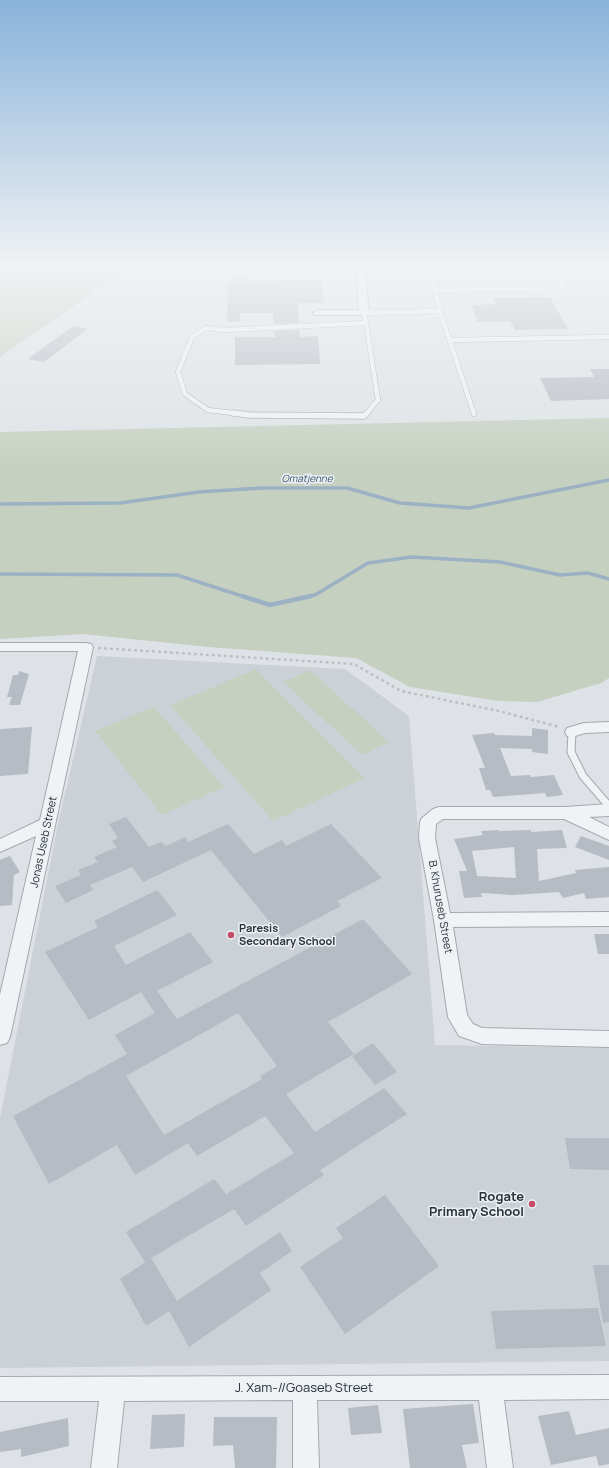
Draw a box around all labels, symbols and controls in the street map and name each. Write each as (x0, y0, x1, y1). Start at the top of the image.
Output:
water label: Omatjenne (281, 473, 333, 485)
street label: Jonas Useb Street (28, 795, 60, 889)
street label: B. Khuruseb Street (425, 859, 455, 955)
place label: Paresis Secondary School (239, 922, 335, 948)
marker: Paresis Secondary School (226, 930, 236, 940)
place label: Rogate Primary School (429, 1189, 524, 1220)
marker: Rogate Primary School (527, 1199, 537, 1209)
street label: J. Xam-//Goaseb Street (235, 1380, 373, 1396)

